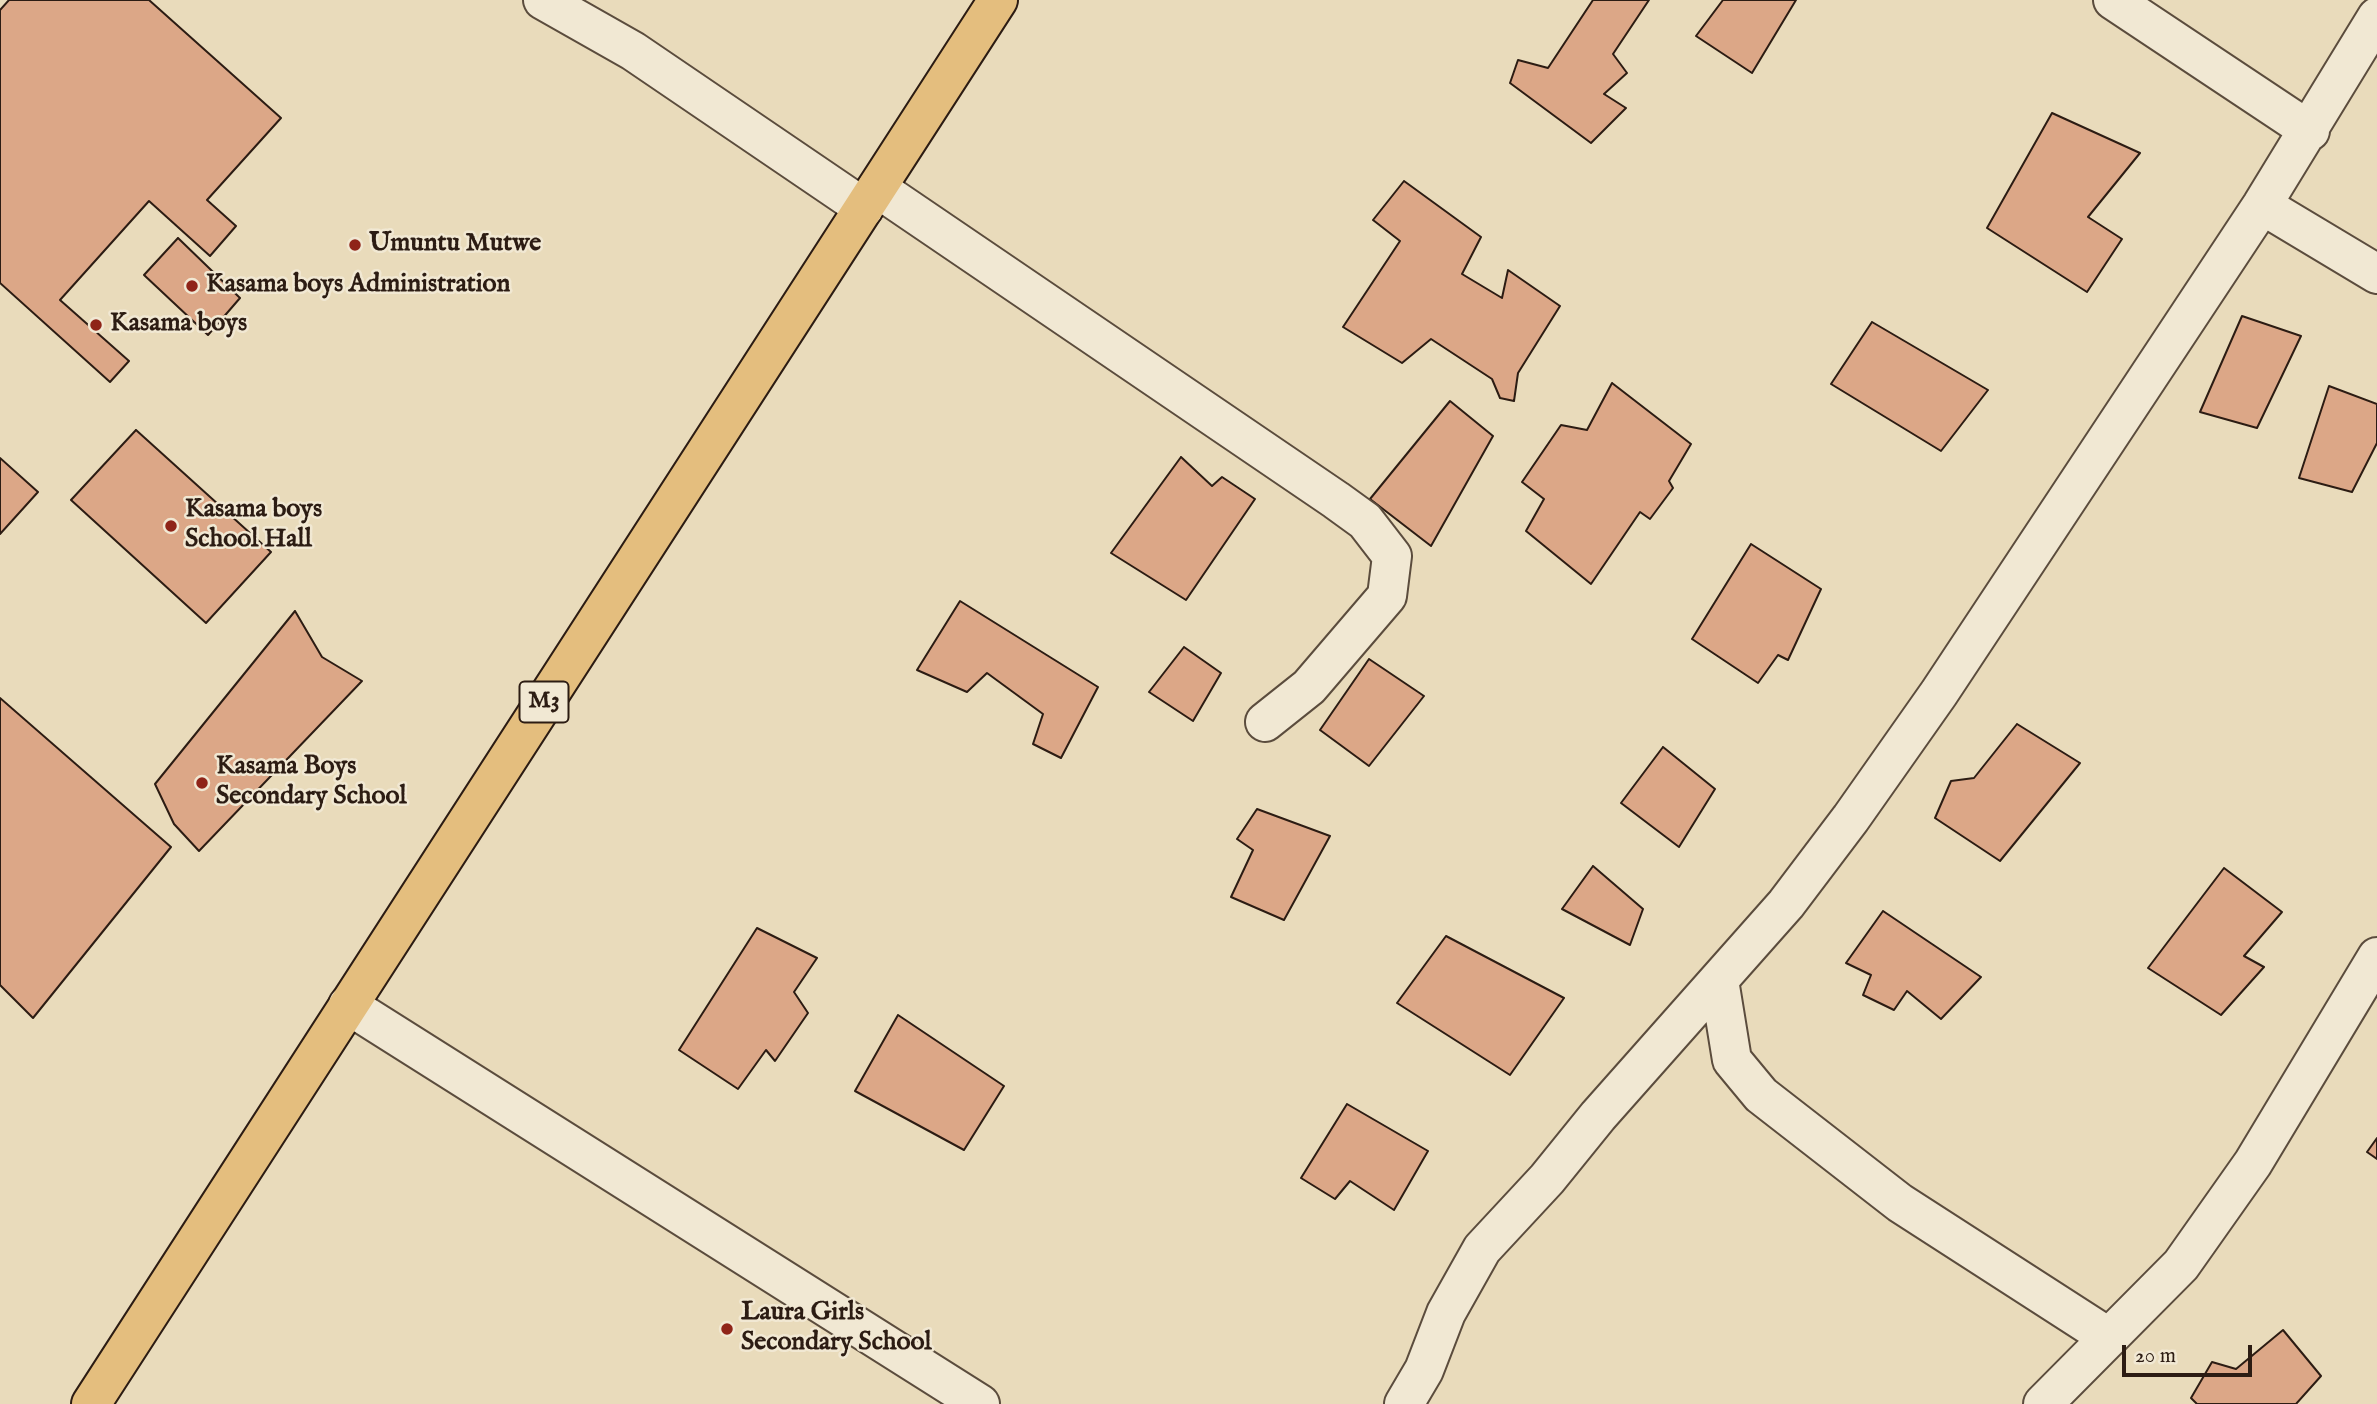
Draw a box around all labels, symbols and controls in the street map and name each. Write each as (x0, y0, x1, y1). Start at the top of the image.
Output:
place label: Umuntu Mutwe (369, 229, 541, 261)
marker: Umuntu Mutwe (347, 237, 363, 253)
place label: Kasama boys Administration (206, 270, 510, 302)
marker: Kasama boys Administration (184, 278, 200, 294)
place label: Kasama boys (110, 309, 247, 341)
marker: Kasama boys (88, 317, 104, 333)
place label: Kasama boys School Hall (185, 495, 322, 556)
marker: Kasama boys School Hall (163, 518, 179, 534)
road number: M3 (520, 682, 568, 722)
place label: Kasama Boys Secondary School (216, 752, 407, 814)
marker: Kasama Boys Secondary School (194, 775, 210, 791)
place label: Laura Girls Secondary School (741, 1298, 932, 1360)
marker: Laura Girls Secondary School (719, 1321, 735, 1337)
scale bar (2125, 1330, 2254, 1374)
text: 20 m (2135, 1343, 2176, 1370)

